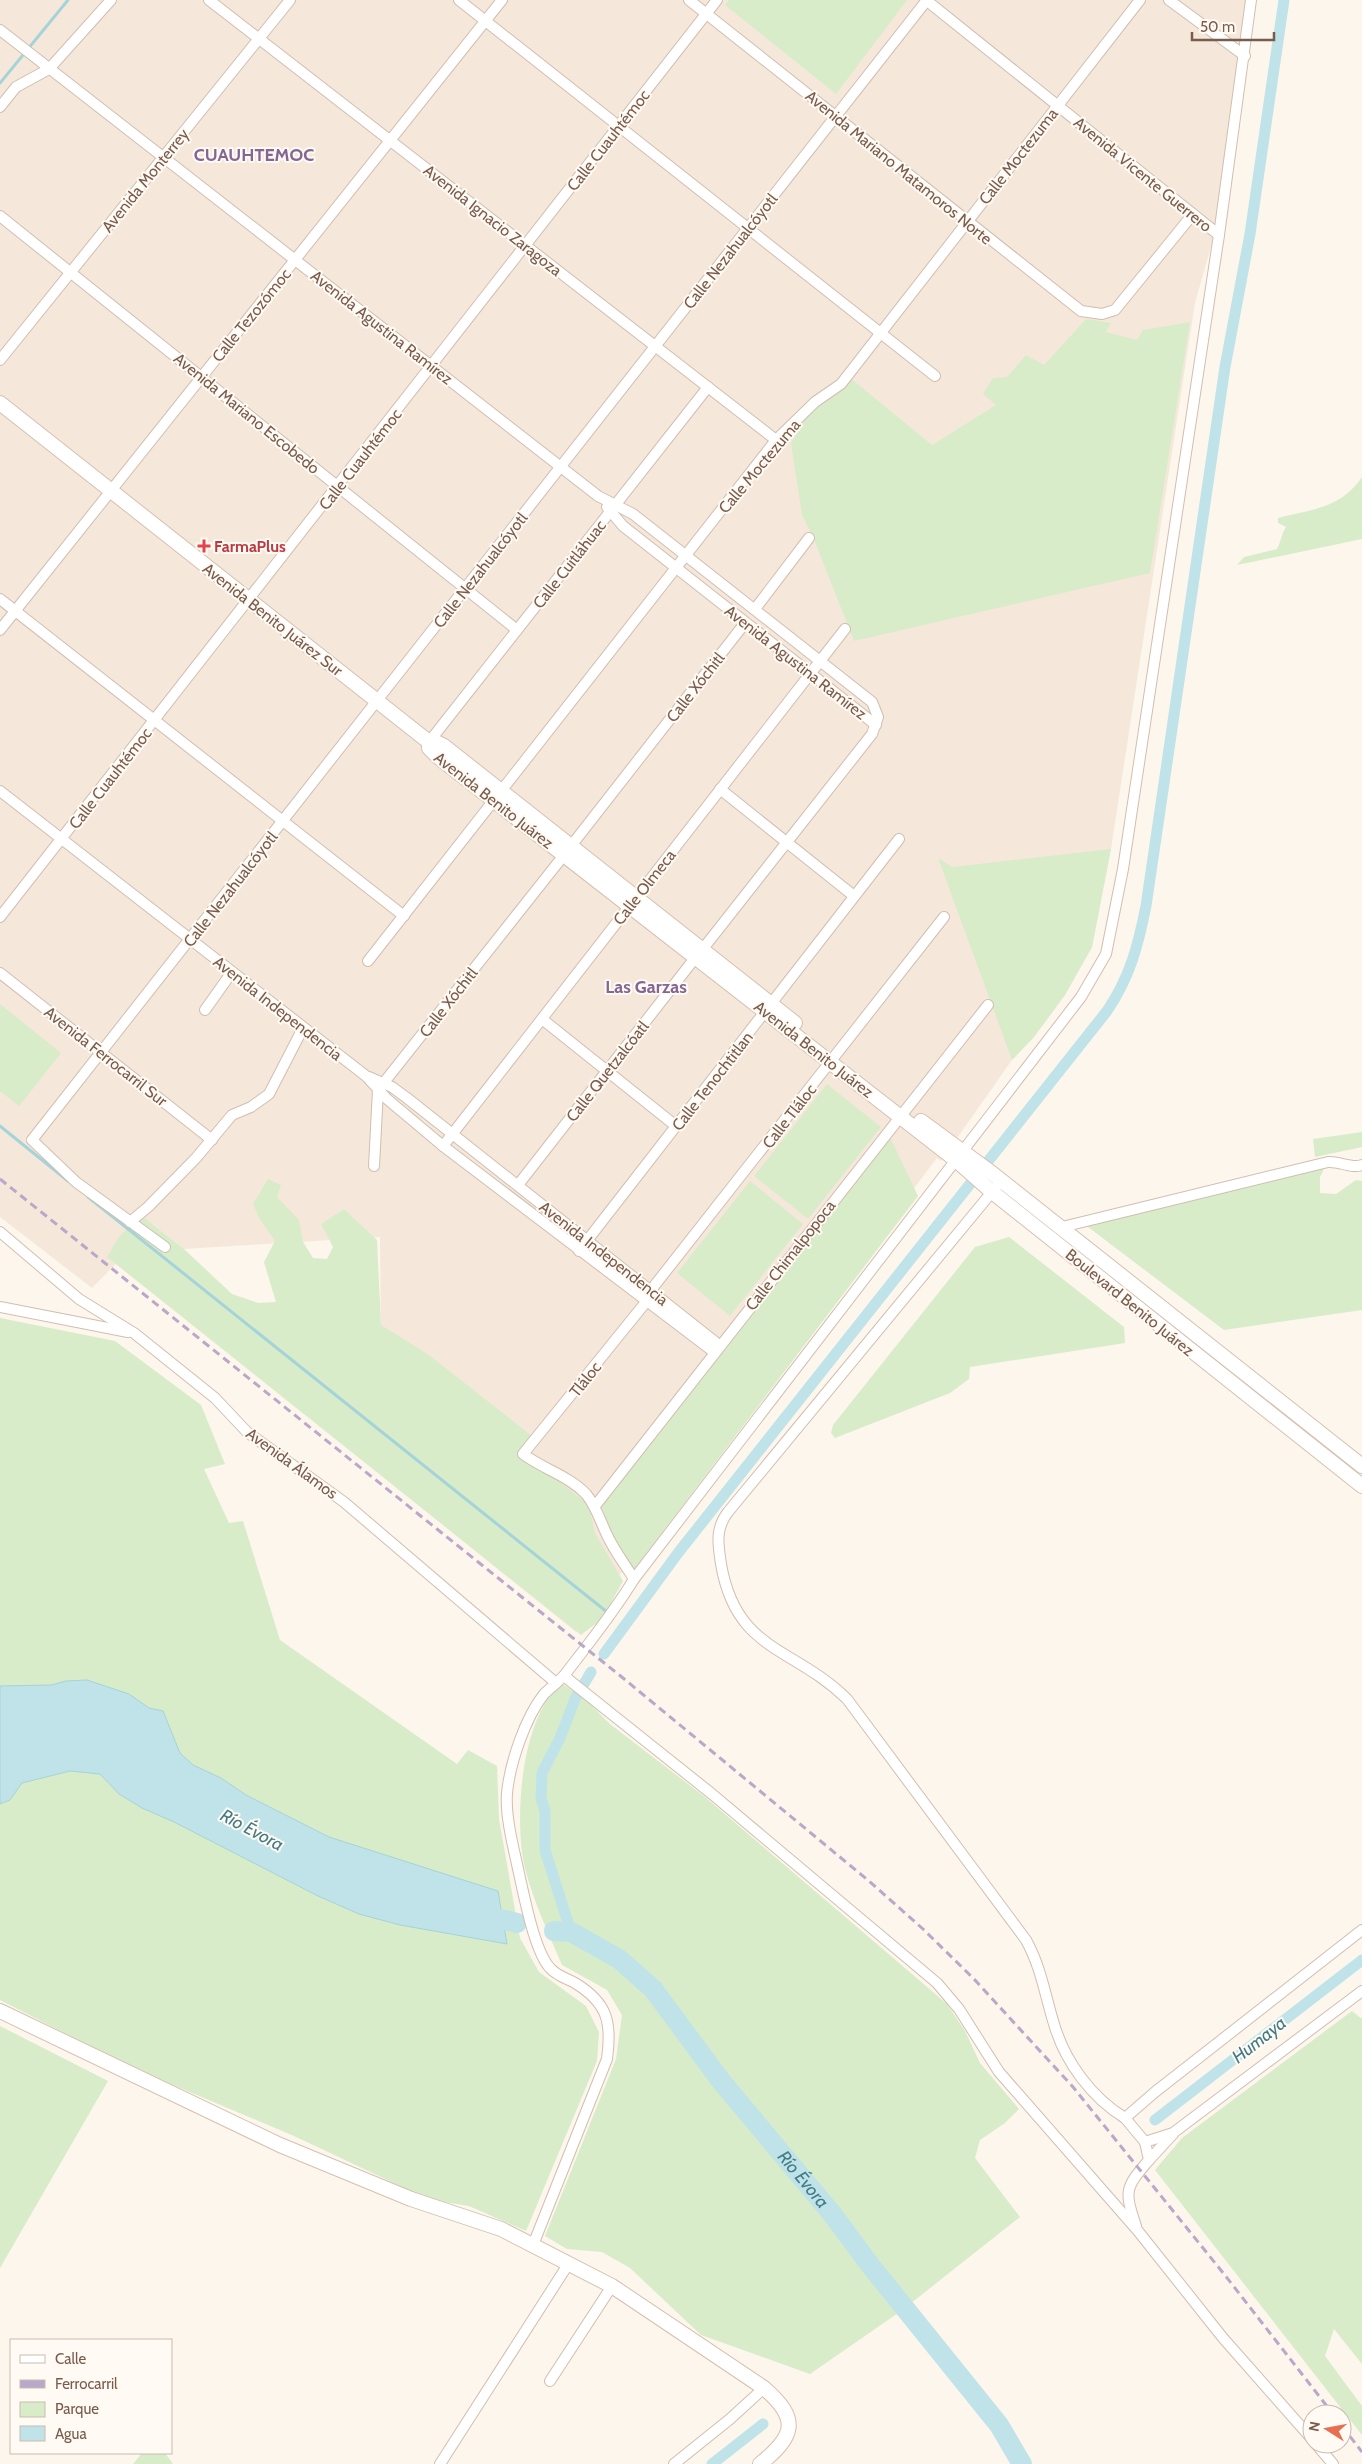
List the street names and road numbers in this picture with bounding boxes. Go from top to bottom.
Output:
street label: Calle Cuauhtémoc [563,86,654,195]
street label: Avenida Mariano Matamoros Norte [802,86,996,249]
street label: Calle Moctezuma [975,104,1062,208]
street label: Avenida Vicente Guerrero [1070,113,1216,236]
street label: Avenida Monterrey [98,125,193,236]
street label: Avenida Ignacio Zaragoza [420,161,566,280]
street label: Calle Nezahualcóyotl [679,190,781,313]
street label: Calle Tezozómoc [208,265,295,366]
street label: Avenida Agustina Ramírez [307,266,457,389]
street label: Avenida Mariano Escobedo [170,349,323,478]
street label: Calle Cuauhtémoc [315,405,406,514]
street label: Calle Moctezuma [715,415,804,517]
street label: Calle Nezahualcóyotl [429,509,531,632]
street label: Calle Cuitláhuac [529,516,610,612]
street label: Avenida Benito Juárez Sur [199,559,347,681]
street label: Avenida Agustina Ramírez [721,601,871,724]
street label: Calle Xóchitl [662,649,729,726]
street label: Calle Cuauhtémoc [65,724,156,833]
street label: Avenida Benito Juárez [430,748,557,853]
street label: Calle Nezahualcóyotl [179,828,281,951]
street label: Calle Olmeca [609,846,680,929]
street label: Avenida Independencia [210,952,346,1065]
street label: Calle Xóchitl [415,964,482,1041]
street label: Avenida Benito Juárez [750,997,877,1102]
street label: Avenida Ferrocarril Sur [40,1002,172,1111]
street label: Calle Quetzalcóatl [562,1017,653,1125]
street label: Calle Tenochtitlan [668,1028,757,1135]
street label: Calle Tláloc [758,1080,820,1152]
street label: Calle Chimalpopoca [741,1196,840,1314]
street label: Avenida Independencia [536,1197,672,1310]
street label: Boulevard Benito Juárez [1062,1245,1198,1360]
street label: Tláloc [566,1358,605,1401]
street label: Avenida Álamos [242,1424,341,1503]

